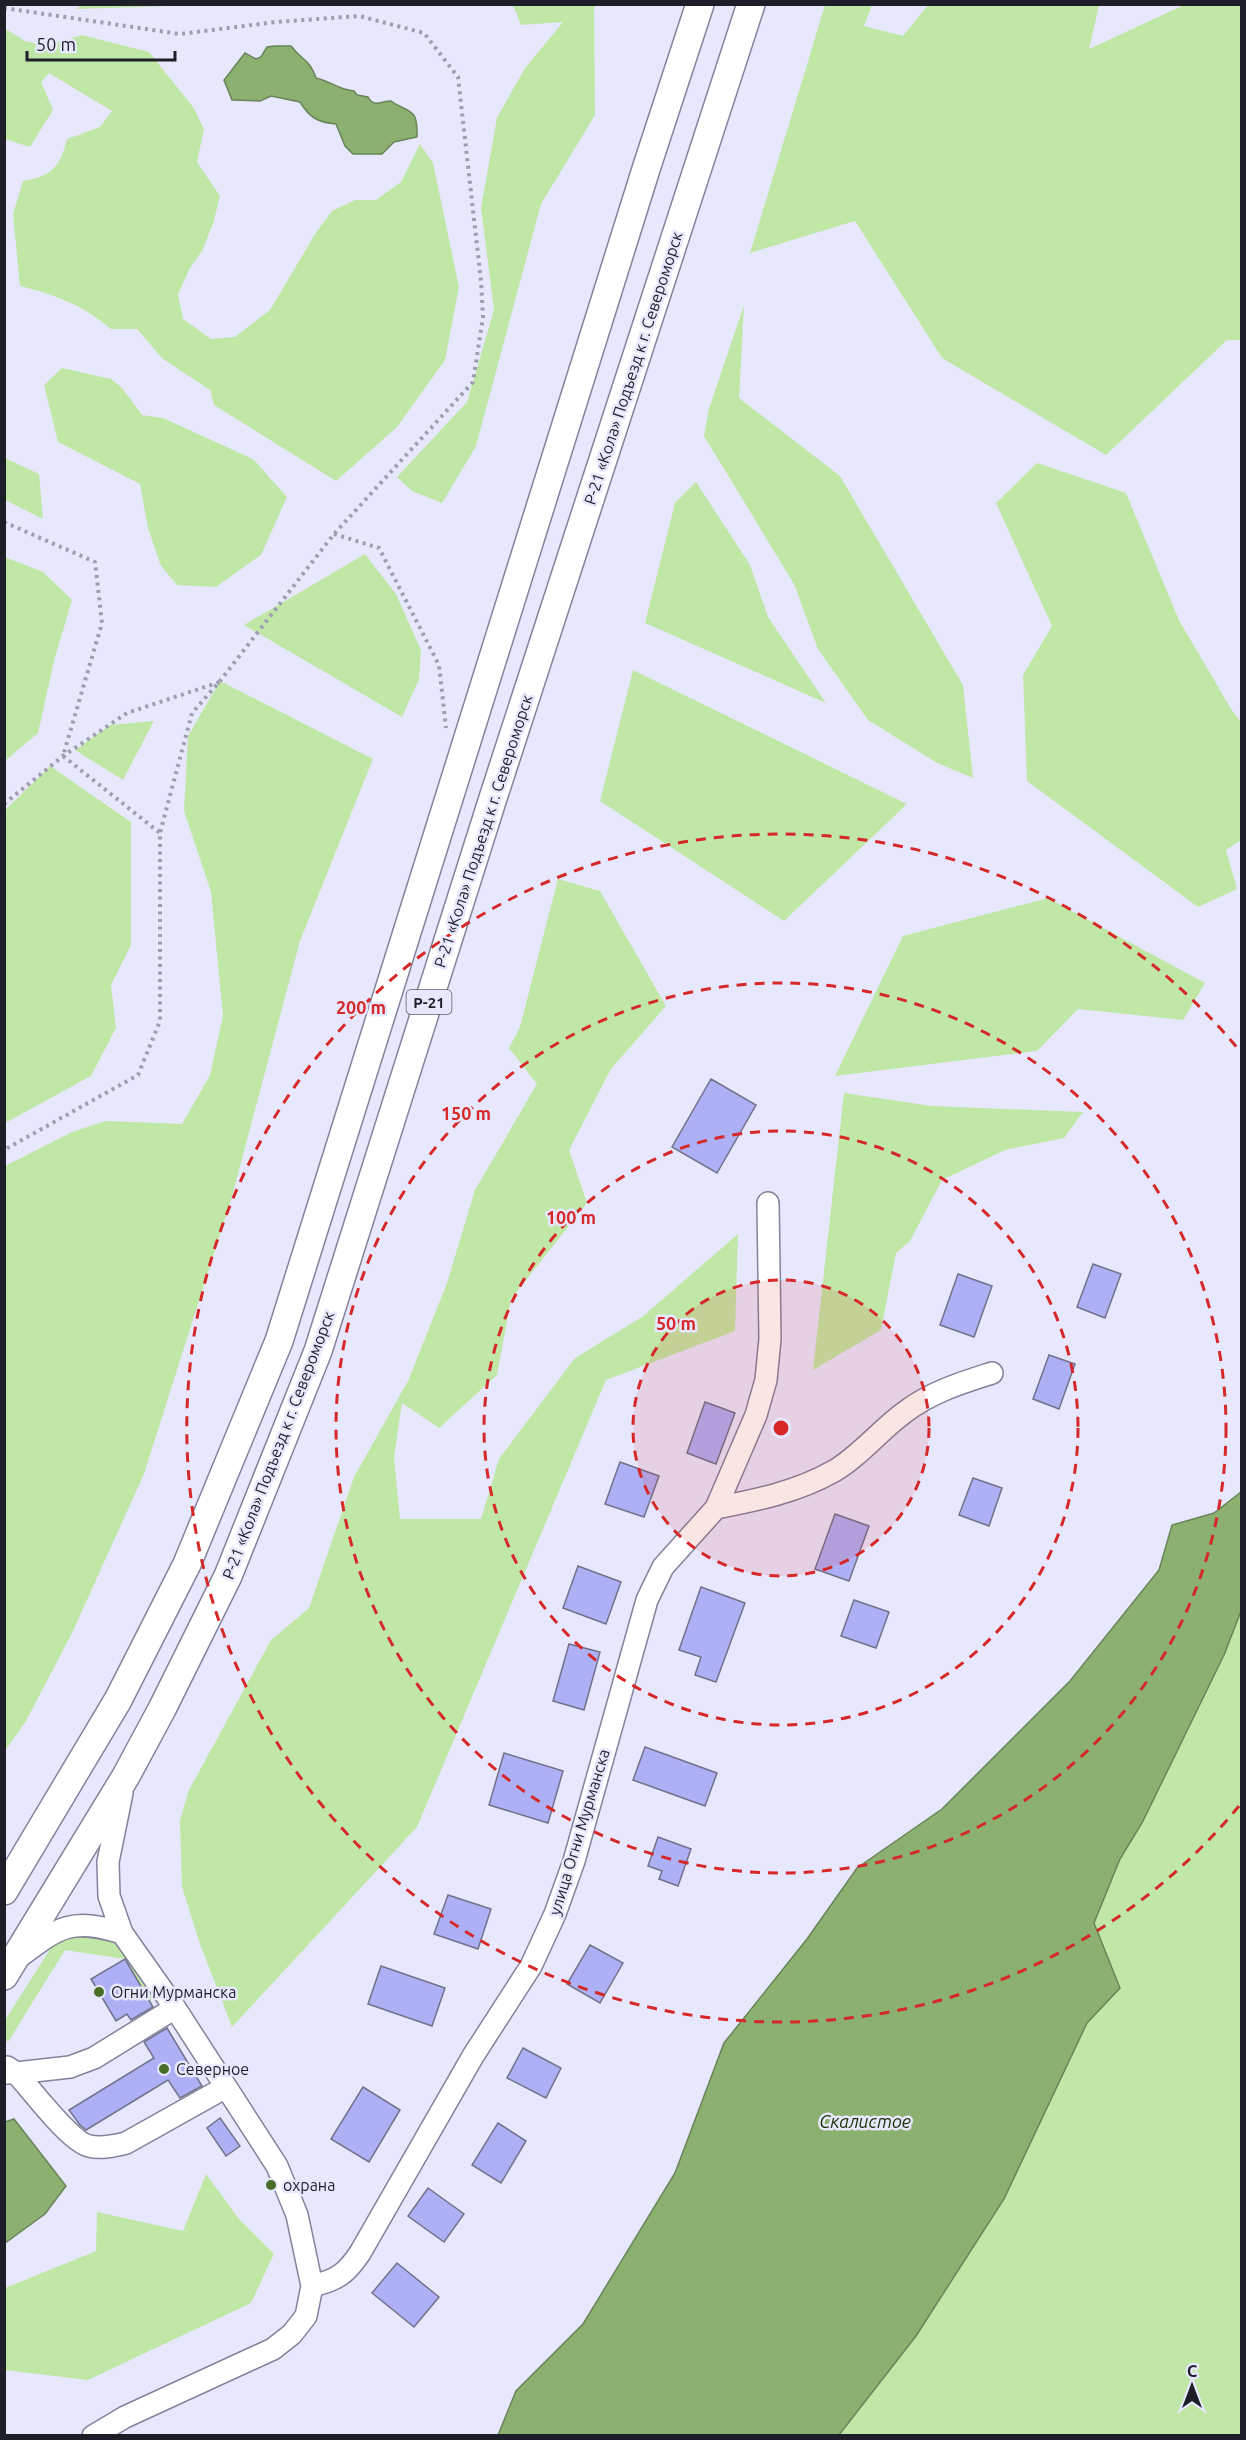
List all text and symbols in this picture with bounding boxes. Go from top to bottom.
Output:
scale bar [27,24,176,62]
text: 50 m [36,34,76,54]
street label: Р-21 «Кола» Подъезд к г. Североморск [580,229,686,507]
street label: Р-21 «Кола» Подъезд к г. Североморск [430,692,536,970]
road number: Р-21 [406,990,452,1014]
text: 200 m [336,997,386,1017]
text: 150 m [441,1103,491,1123]
text: 100 m [546,1207,596,1227]
street label: Р-21 «Кола» Подъезд к г. Североморск [218,1308,338,1582]
text: 50 m [656,1313,696,1333]
centre of rings [771,1418,791,1438]
street label: улица Огни Мурманска [545,1747,613,1917]
place label: Огни Мурманска [111,1983,236,2001]
marker: Огни Мурманска [92,1985,106,1999]
place label: Северное [176,2060,249,2078]
marker: Северное [157,2062,171,2076]
water label: Скалистое [819,2111,911,2131]
place label: охрана [283,2176,335,2194]
marker: охрана [264,2178,278,2192]
north arrow [1162,2356,1222,2416]
text: С [1187,2362,1197,2380]

